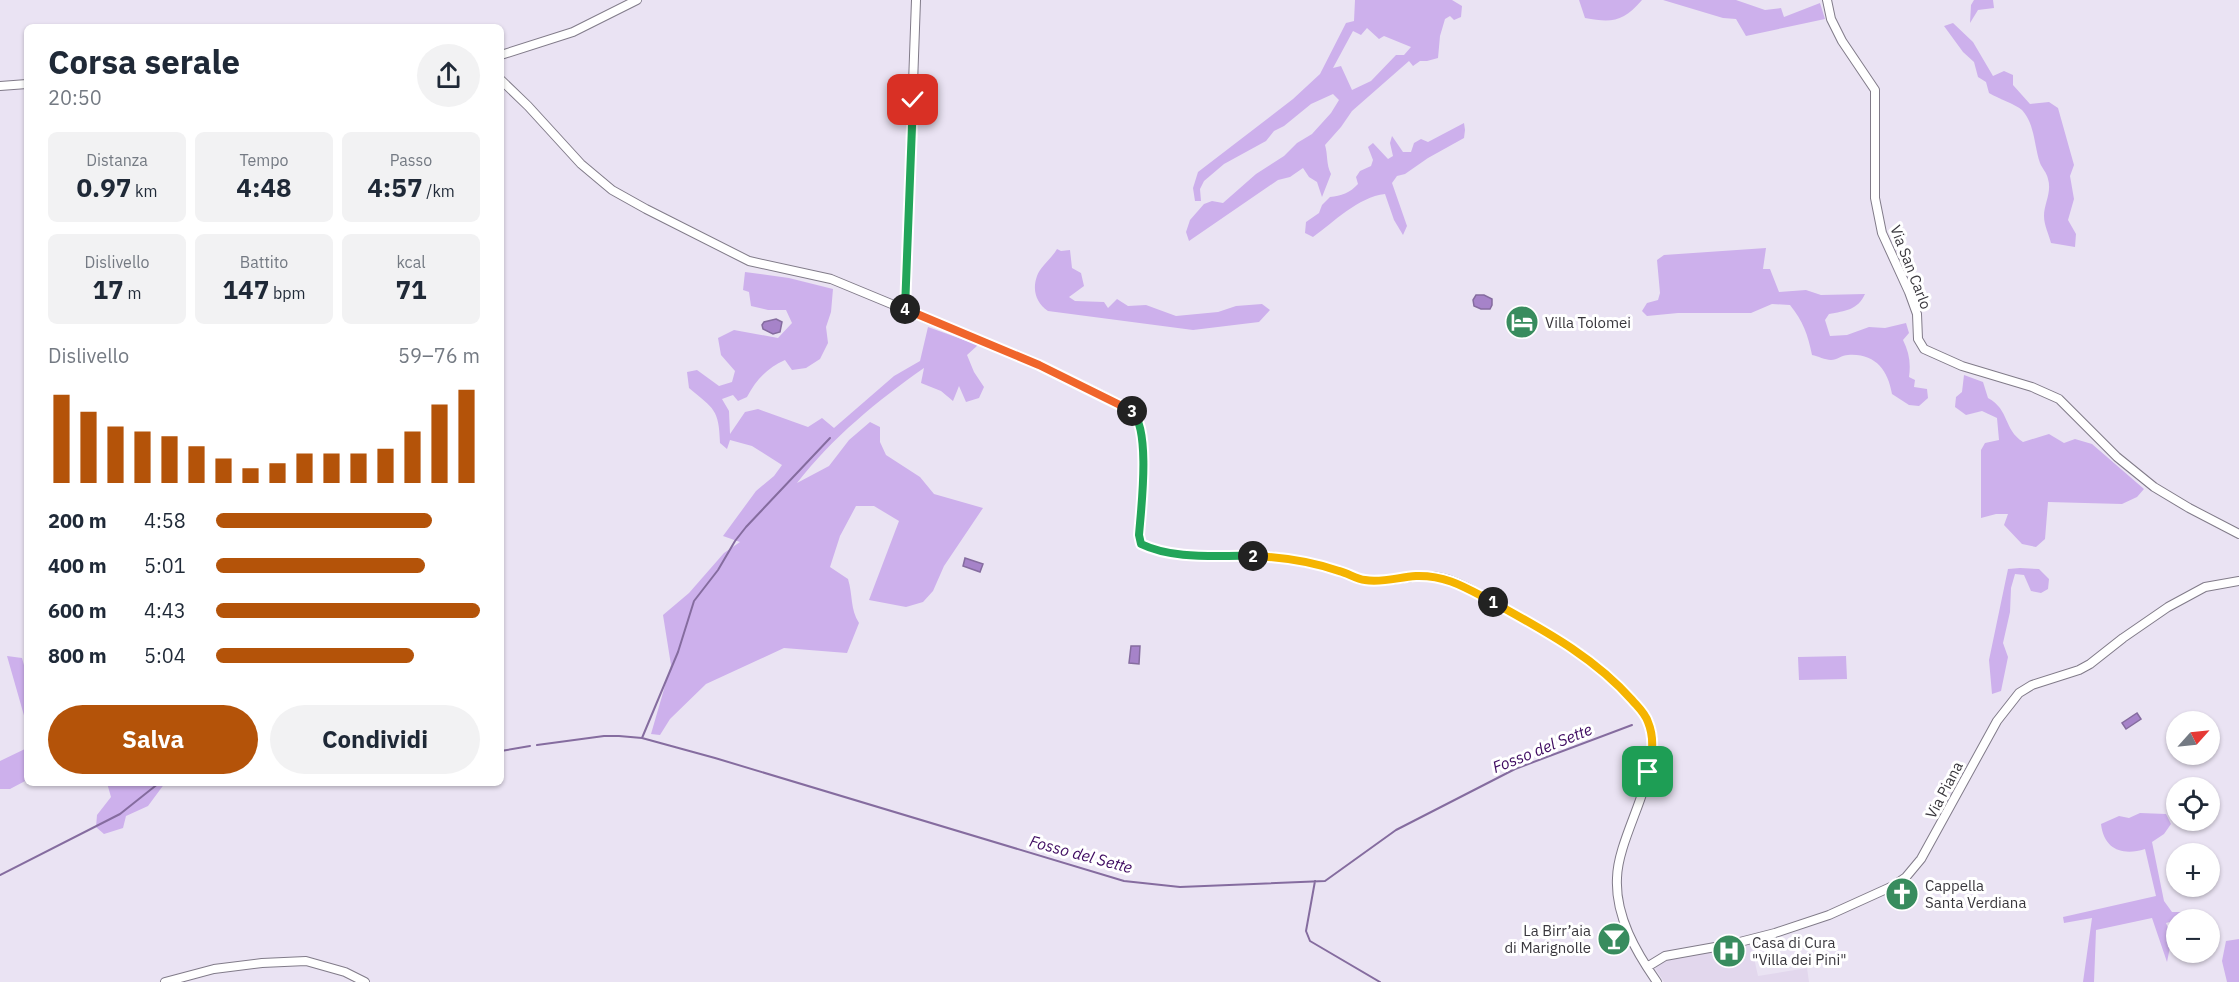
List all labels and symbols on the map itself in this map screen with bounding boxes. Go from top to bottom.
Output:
pin [887,74,938,125]
street label: Via San Carlo [1886,222,1936,312]
pin: 4 [890,294,920,324]
hotel icon: Villa Tolomei [1504,304,1540,340]
place label: Villa Tolomei [1545,313,1631,332]
pin: 3 [1117,396,1147,426]
pin: 2 [1238,541,1268,571]
pin: 1 [1478,587,1508,617]
north arrow [2166,711,2220,765]
water label: Fosso del Sette [1489,719,1595,777]
pin [1622,746,1673,797]
street label: Via Piana [1921,758,1967,822]
water label: Fosso del Sette [1027,831,1135,877]
church icon: Cappella Santa Verdiana [1884,876,1920,912]
place label: Cappella Santa Verdiana [1925,876,2026,912]
place label: La Birr’aia di Marignolle [1504,921,1591,957]
bar icon: La Birr’aia di Marignolle [1596,921,1632,957]
hospital icon: Casa di Cura "Villa dei Pini" [1711,933,1747,969]
place label: Casa di Cura "Villa dei Pini" [1752,933,1847,969]

